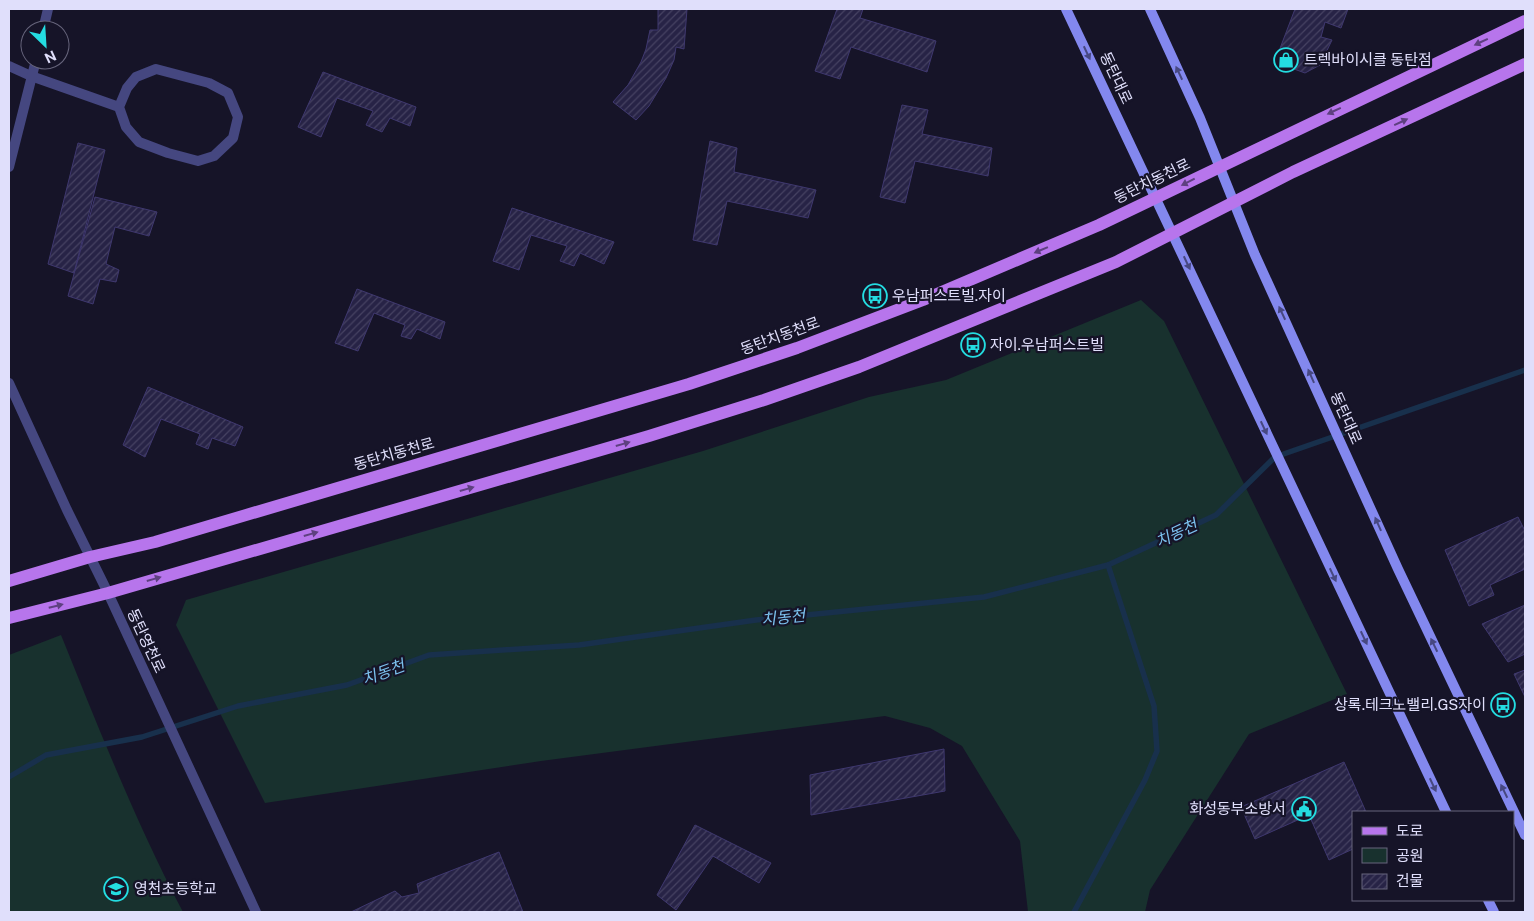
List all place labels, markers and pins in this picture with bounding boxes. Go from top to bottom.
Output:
shop icon: 트렉바이시클 동탄점 [1273,47,1299,73]
place label: 트렉바이시클 동탄점 [1304,51,1432,68]
bus stop icon: 우남퍼스트빌.자이 [862,283,888,309]
place label: 우남퍼스트빌.자이 [892,287,1006,304]
bus stop icon: 자이.우남퍼스트빌 [960,332,986,358]
place label: 자이.우남퍼스트빌 [990,336,1104,353]
bus stop icon: 상록.테크노밸리.GS자이 [1490,692,1516,718]
place label: 상록.테크노밸리.GS자이 [1334,696,1486,713]
public building icon: 화성동부소방서 [1291,796,1317,822]
place label: 화성동부소방서 [1189,800,1286,817]
school or university icon: 영천초등학교 [103,876,129,902]
place label: 영천초등학교 [134,880,217,897]

